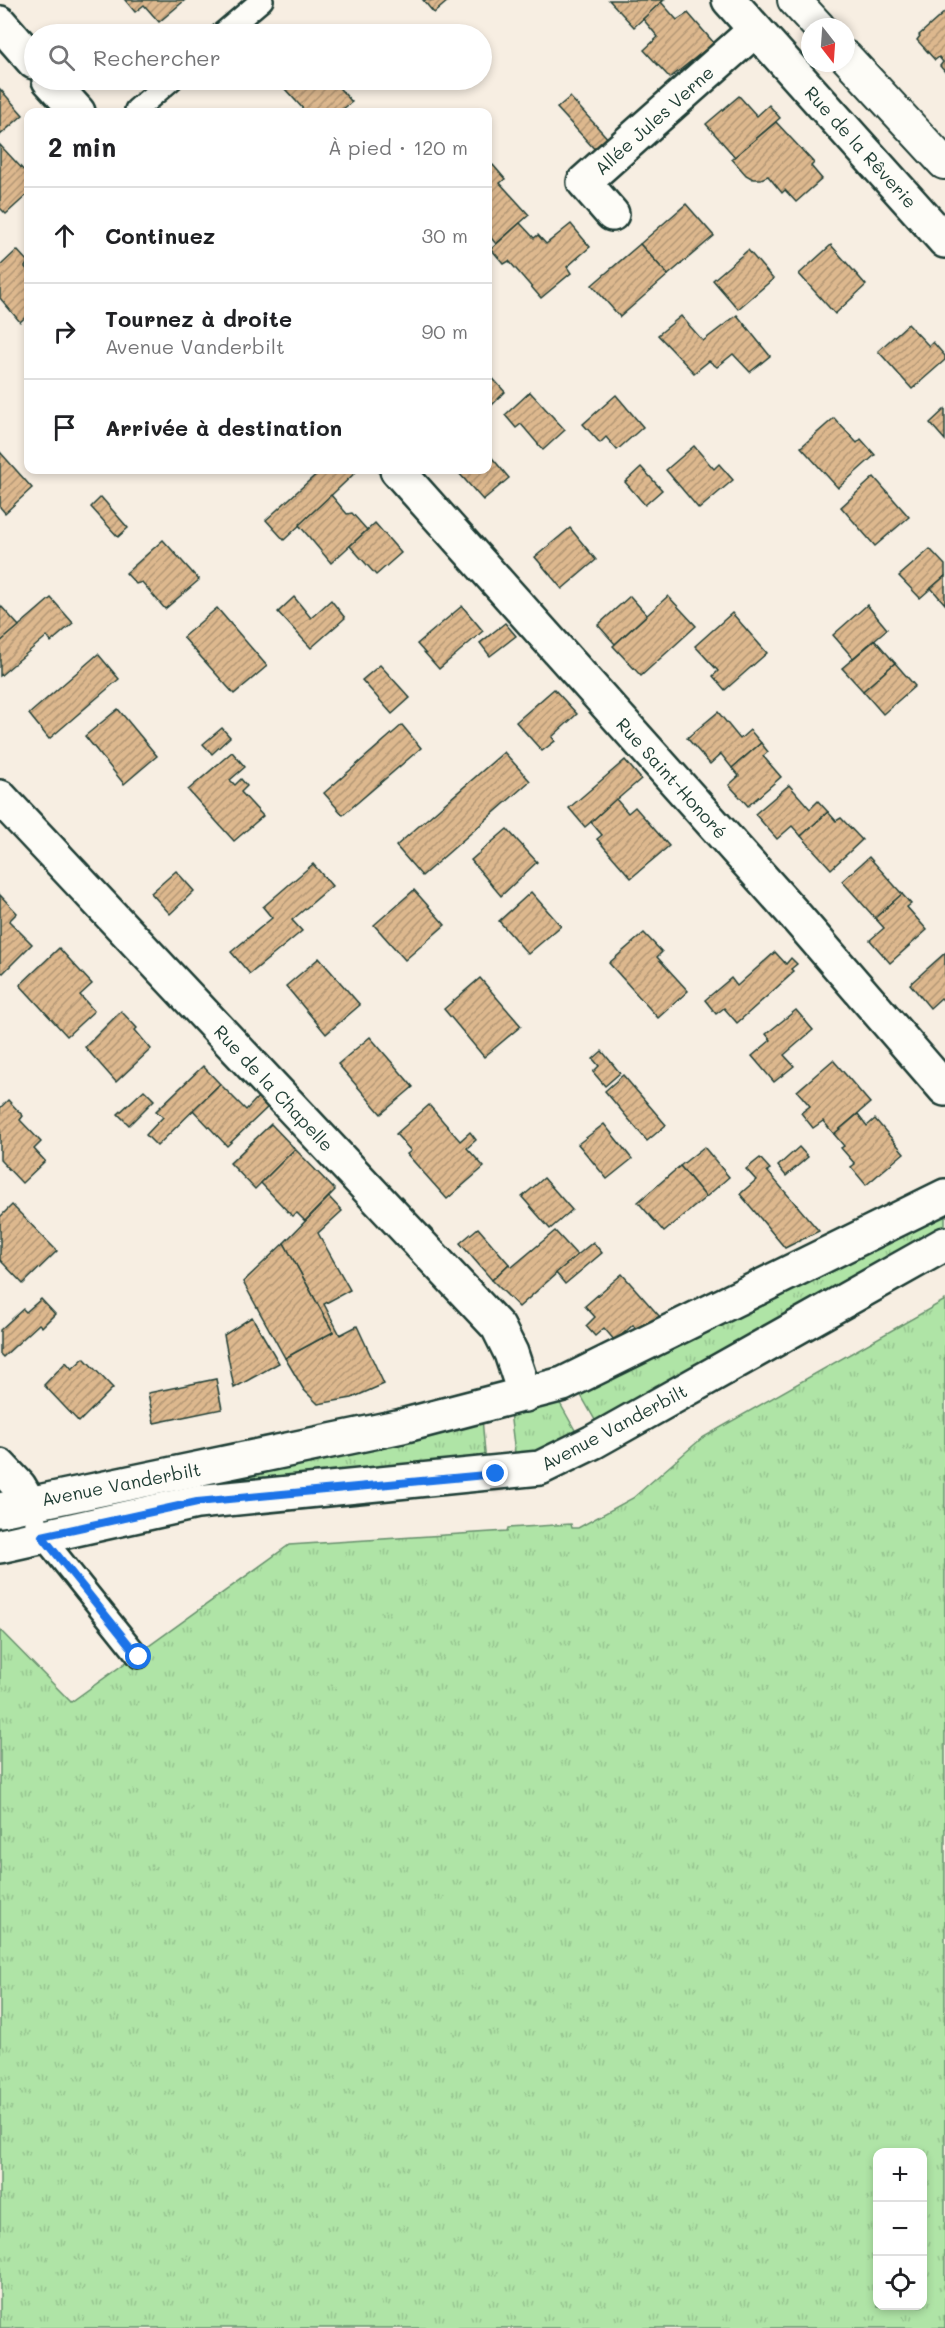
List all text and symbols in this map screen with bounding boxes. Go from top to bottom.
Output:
north arrow [801,18,855,72]
search box [24,24,492,90]
icon: search [45,41,78,74]
text: Rechercher [93,43,221,72]
street label: Allée Jules Verne [589,60,719,180]
street label: Rue de la Rêverie [800,81,922,213]
text: 2 min [48,130,116,164]
text: À pied · 120 m [328,134,468,160]
icon: ahead [48,219,81,252]
text: Continuez [105,221,215,250]
text: 30 m [422,222,468,248]
text: Tournez à droite [105,304,292,333]
icon: right [48,315,81,348]
text: 90 m [422,318,468,344]
text: Avenue Vanderbilt [105,333,285,359]
icon: arrive [48,411,81,444]
text: Arrivée à destination [105,413,342,442]
street label: Rue Saint-Honoré [611,712,733,844]
street label: Rue de la Chapelle [209,1020,339,1156]
street label: Avenue Vanderbilt [537,1378,691,1476]
street label: Avenue Vanderbilt [39,1457,203,1511]
route end [482,1460,508,1486]
route start [125,1643,151,1669]
map controls [873,2148,927,2310]
button: + [873,2148,927,2202]
button: − [873,2202,927,2256]
button: locate [873,2256,927,2310]

